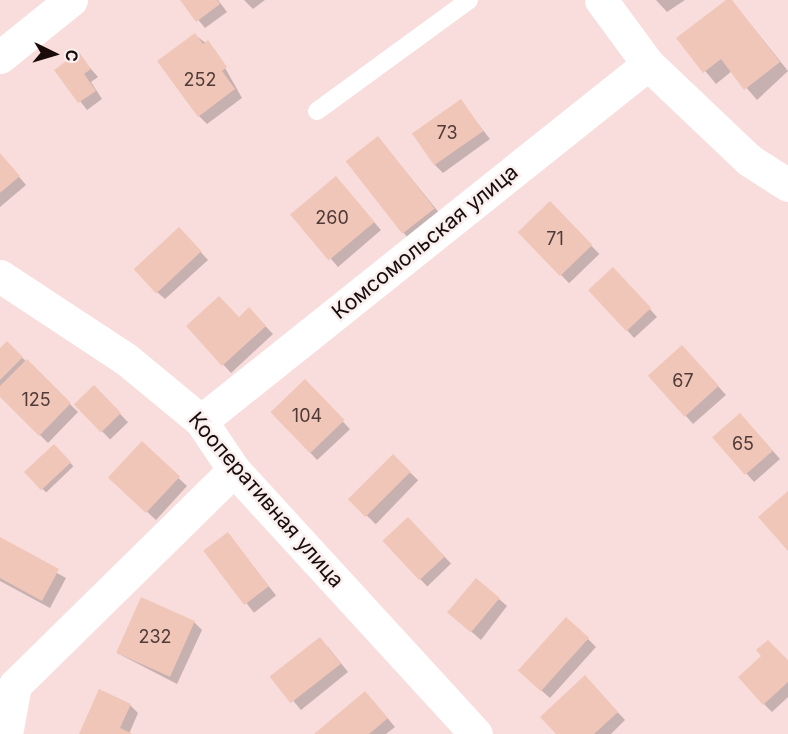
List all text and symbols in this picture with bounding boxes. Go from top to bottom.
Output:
north arrow [24,24,84,84]
text: С [61,49,82,62]
house number: 252 [184,69,216,91]
house number: 73 [436,122,458,144]
street label: Комсомольская улица [327,159,523,325]
house number: 260 [315,207,349,229]
house number: 71 [546,228,564,250]
house number: 67 [672,370,694,392]
house number: 125 [21,389,51,411]
house number: 104 [292,405,322,427]
street label: Кооперативная улица [183,407,349,593]
house number: 65 [732,433,754,455]
house number: 232 [138,626,172,648]

